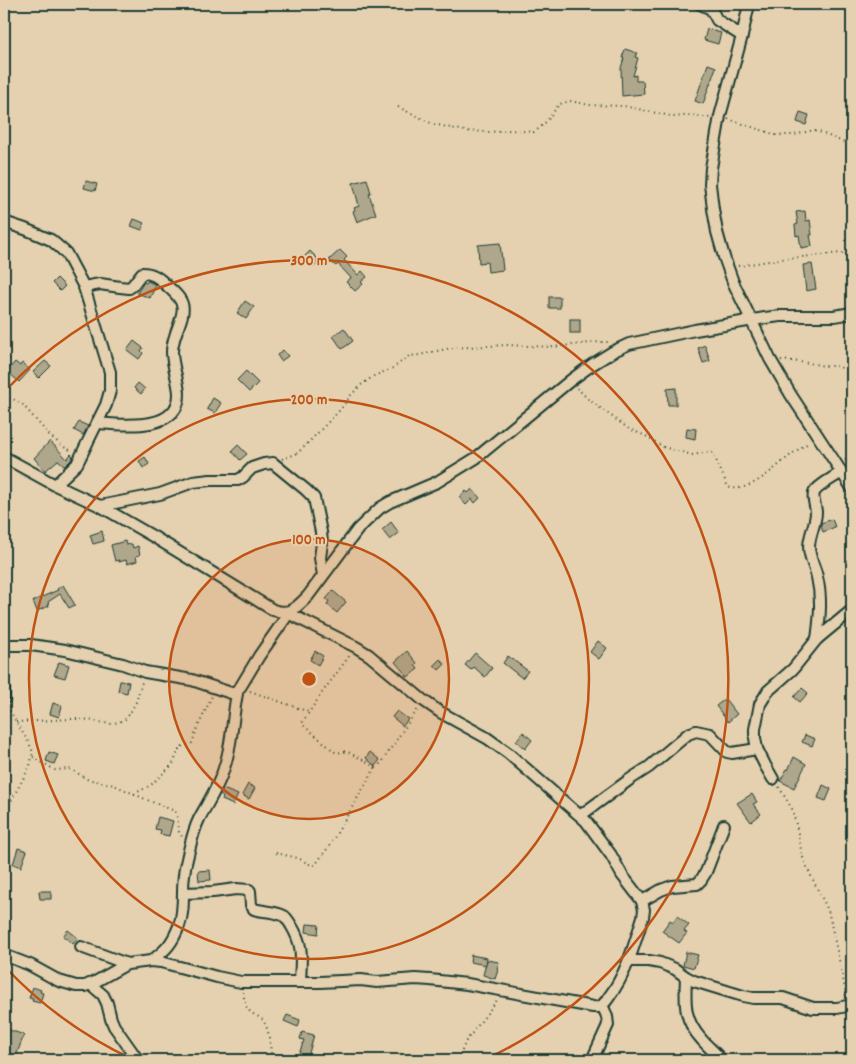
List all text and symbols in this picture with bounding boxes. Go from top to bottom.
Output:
text: 300 m [291,251,327,273]
text: 200 m [291,390,327,412]
text: 100 m [292,530,326,552]
centre of rings [300,670,318,688]

